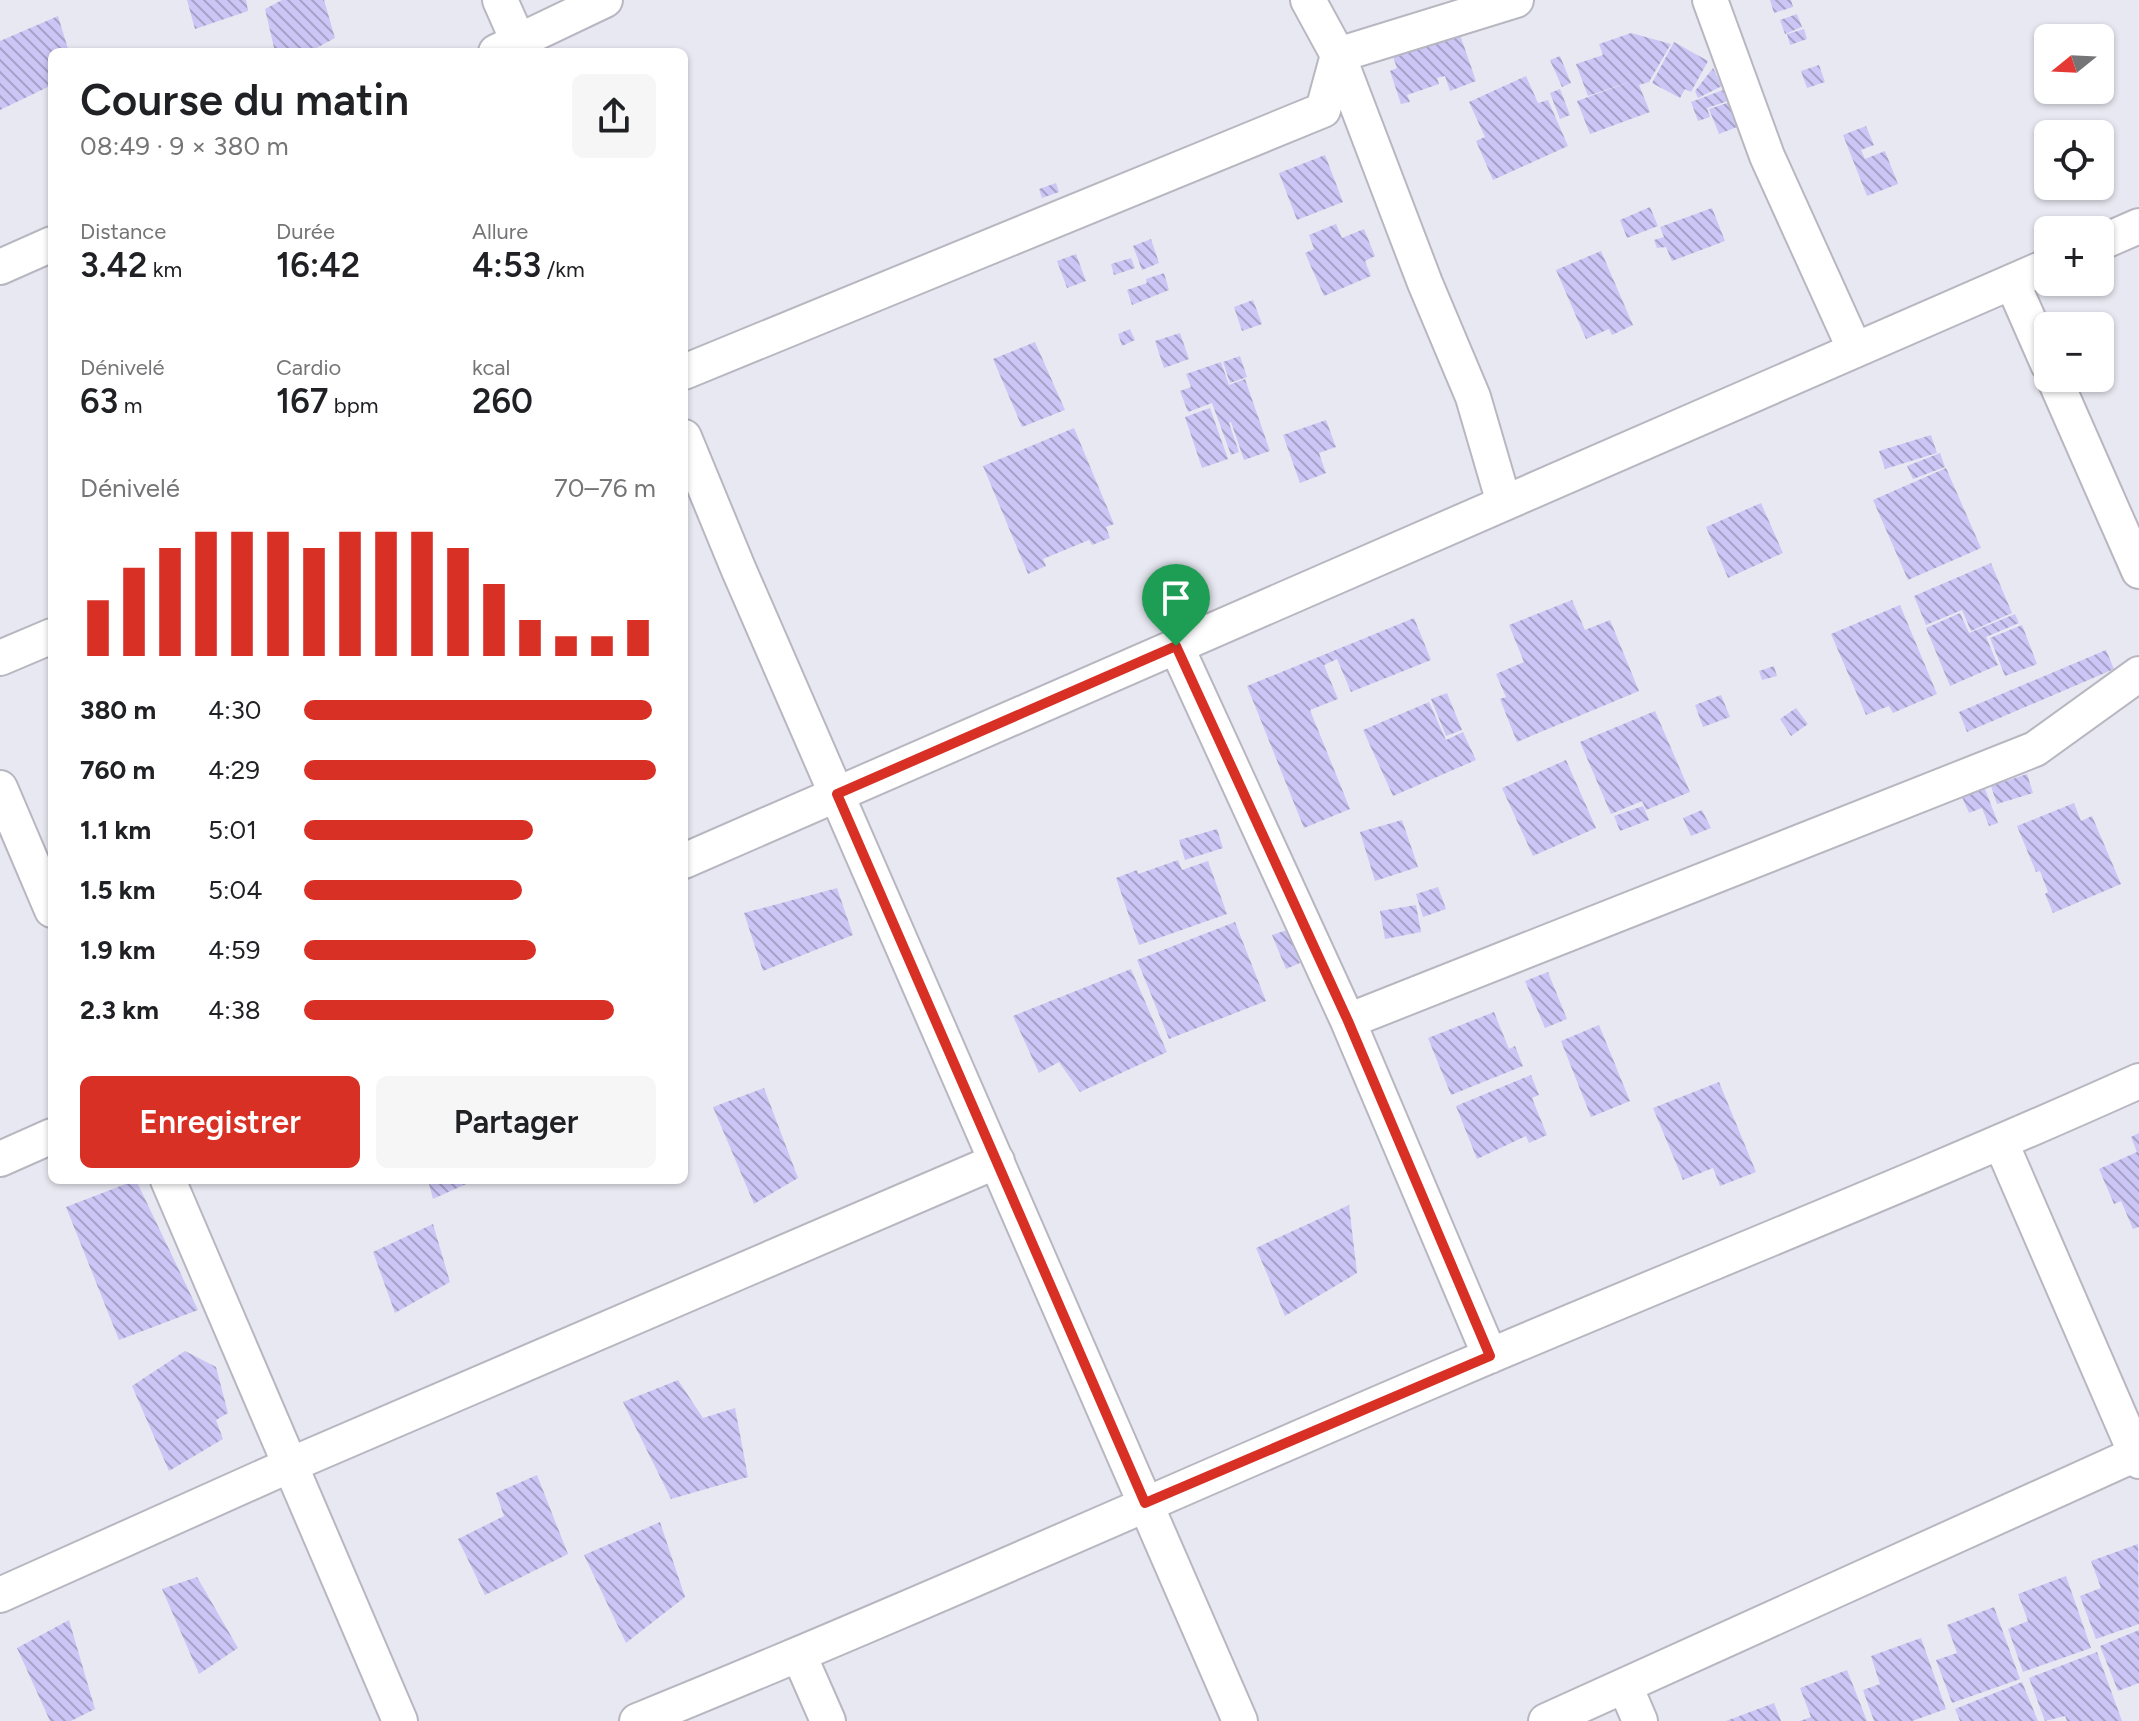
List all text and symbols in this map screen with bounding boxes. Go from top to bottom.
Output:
north arrow [2034,24,2114,104]
map controls [2034,24,2114,392]
text: Course du matin [80,73,409,126]
button: share [572,74,656,158]
button: locate [2034,120,2114,200]
text: 08:49 · 9 × 380 m [80,130,289,162]
button: + [2034,216,2114,296]
text: Distance [80,218,166,245]
text: Durée [276,218,335,245]
text: Allure [472,218,528,245]
text: 3.42 [80,245,147,286]
text: 16:42 [276,245,360,286]
text: 4:53 [472,245,541,286]
text: km [147,256,182,283]
text: /km [541,256,585,283]
button: − [2034,312,2114,392]
text: Dénivelé [80,354,165,381]
text: Cardio [276,354,341,381]
text: kcal [472,354,510,381]
text: 63 [80,381,118,422]
text: 167 [276,381,328,422]
text: 260 [472,381,533,422]
text: m [118,392,142,419]
text: bpm [328,392,378,419]
text: Dénivelé [80,472,180,504]
text: 70–76 m [554,472,656,504]
pin [1142,564,1210,646]
icon: arrive [1154,576,1198,620]
text: 380 m [80,694,156,726]
text: 4:30 [208,694,262,726]
text: 760 m [80,754,155,786]
text: 4:29 [208,754,260,786]
text: 1.1 km [80,814,151,846]
text: 5:01 [208,814,257,846]
text: 1.5 km [80,874,155,906]
text: 5:04 [208,874,262,906]
text: 1.9 km [80,934,155,966]
text: 4:59 [208,934,260,966]
text: 2.3 km [80,994,159,1026]
text: 4:38 [208,994,261,1026]
button: Enregistrer [80,1076,360,1168]
button: Partager [376,1076,656,1168]

